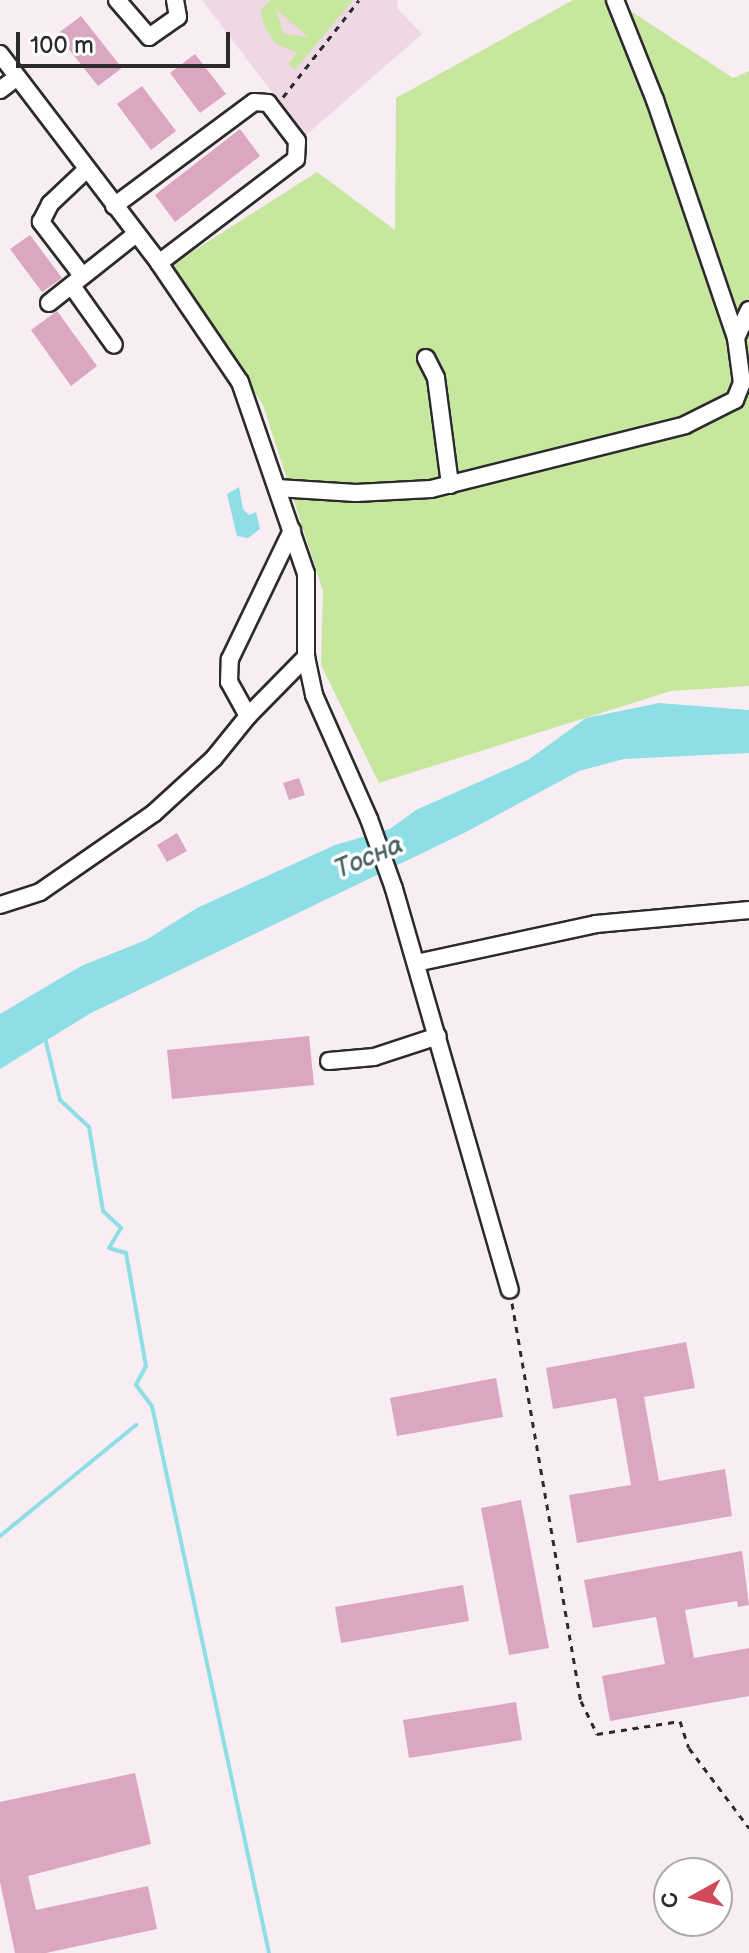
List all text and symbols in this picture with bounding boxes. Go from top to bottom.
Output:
scale bar [20,16,234,66]
text: 100 m [30,31,94,60]
water label: Тосна [330,830,408,886]
north arrow [653,1857,733,1937]
text: С [656,1891,685,1910]

